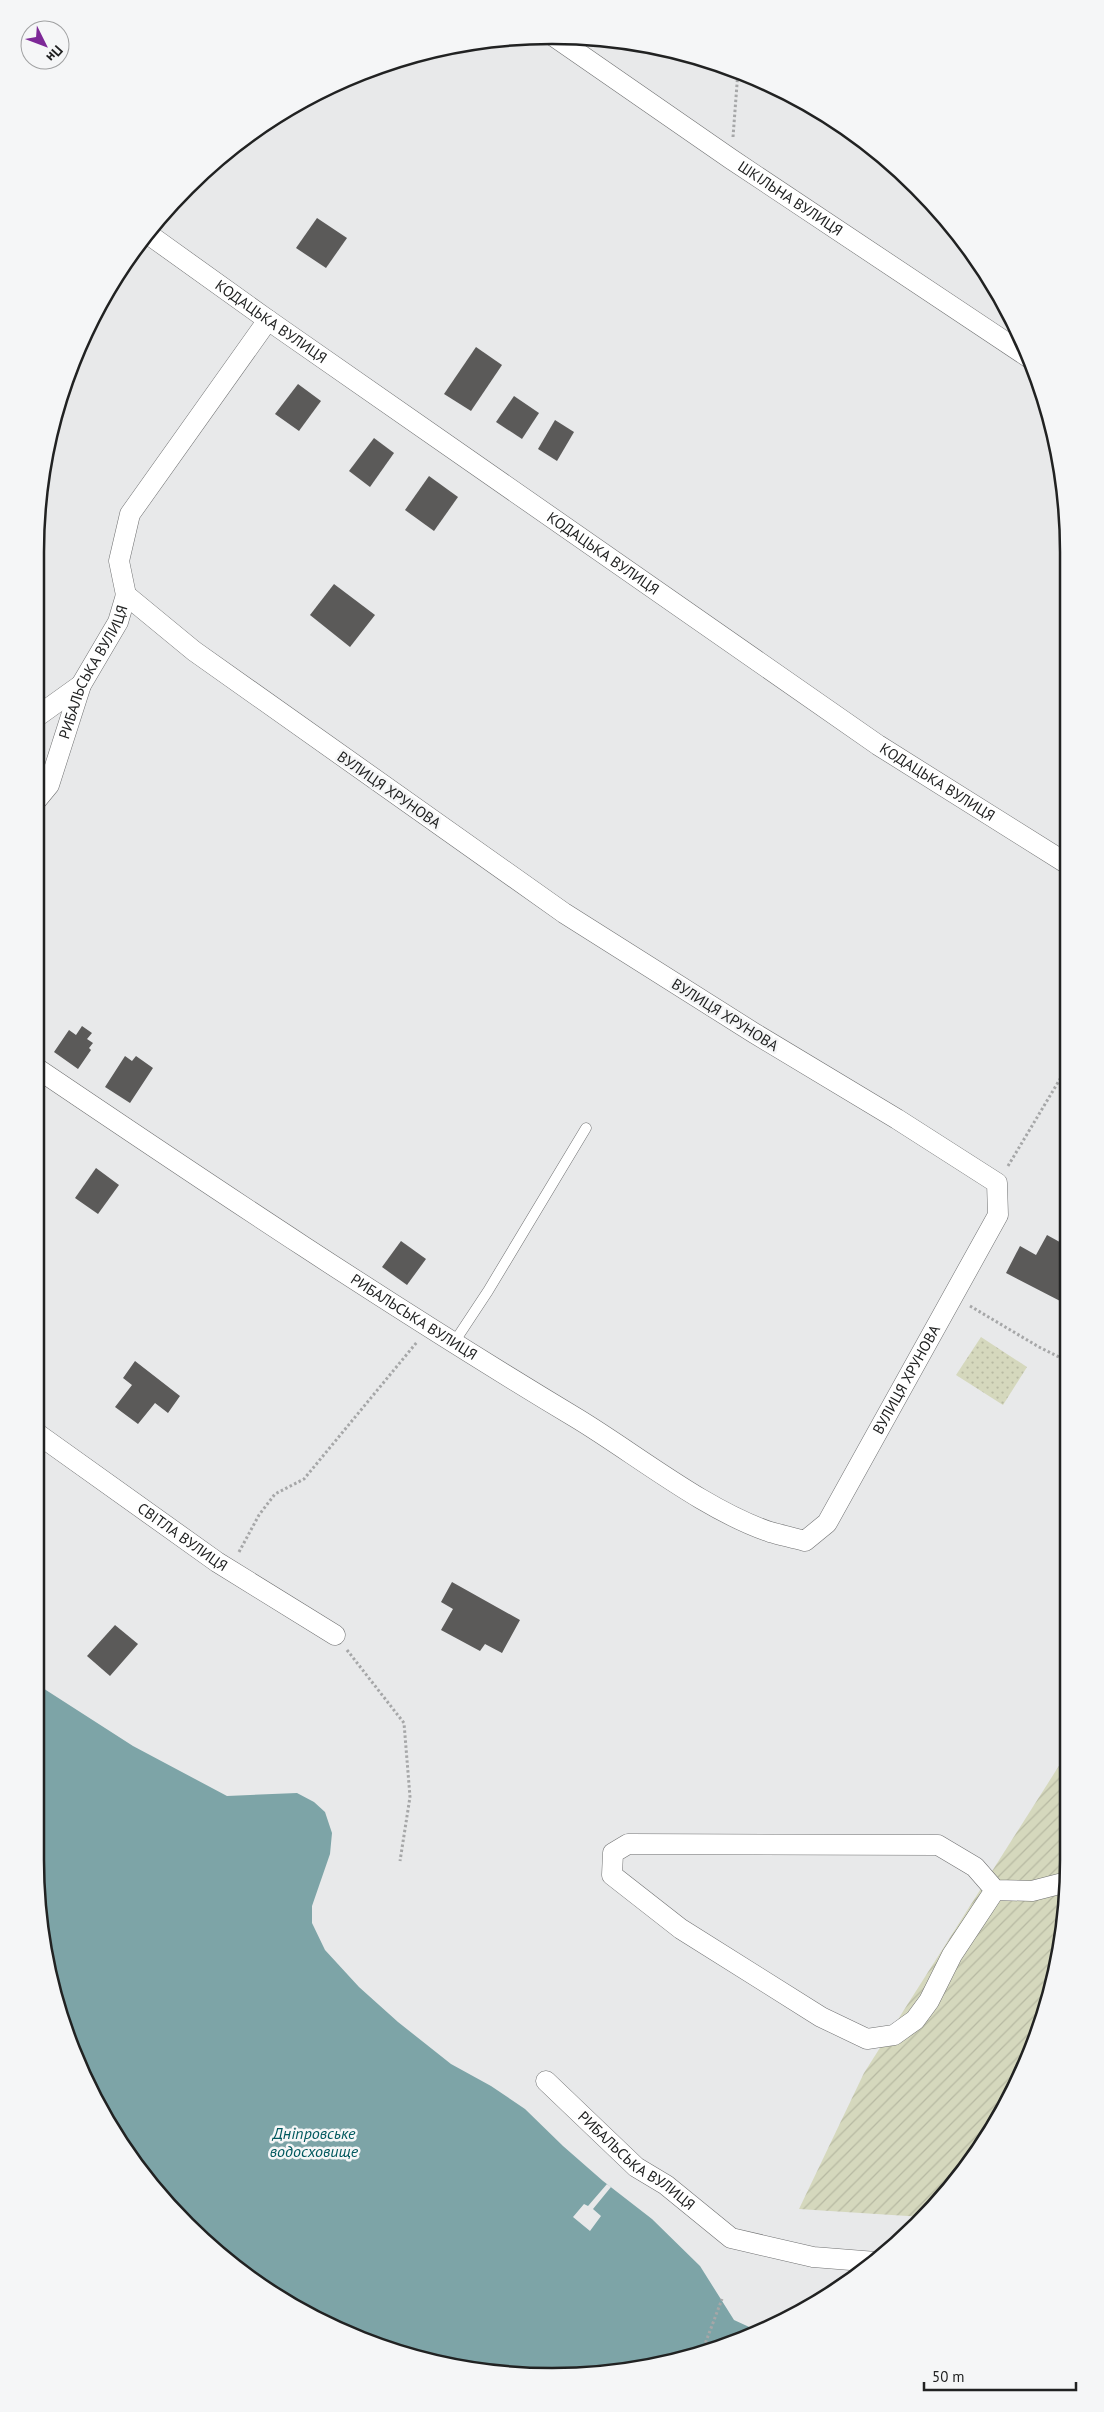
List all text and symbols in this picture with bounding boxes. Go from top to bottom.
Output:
north arrow [20,20,70,70]
text: Пн [42,42,67,66]
street label: ШКІЛЬНА ВУЛИЦЯ [735,156,846,240]
street label: КОДАЦЬКА ВУЛИЦЯ [212,275,331,367]
street label: КОДАЦЬКА ВУЛИЦЯ [544,507,663,599]
street label: РИБАЛЬСЬКА ВУЛИЦЯ [54,603,131,741]
street label: КОДАЦЬКА ВУЛИЦЯ [876,738,999,825]
street label: ВУЛИЦЯ ХРУНОВА [334,747,445,833]
street label: ВУЛИЦЯ ХРУНОВА [668,974,782,1055]
street label: РИБАЛЬСЬКА ВУЛИЦЯ [347,1269,481,1364]
street label: ВУЛИЦЯ ХРУНОВА [868,1321,944,1438]
street label: СВІТЛА ВУЛИЦЯ [134,1498,231,1575]
street label: РИБАЛЬСЬКА ВУЛИЦЯ [574,2107,699,2214]
water label: Дніпровське водосховище [270,2123,359,2161]
scale bar [924,2360,1076,2392]
text: 50 m [932,2367,965,2386]

